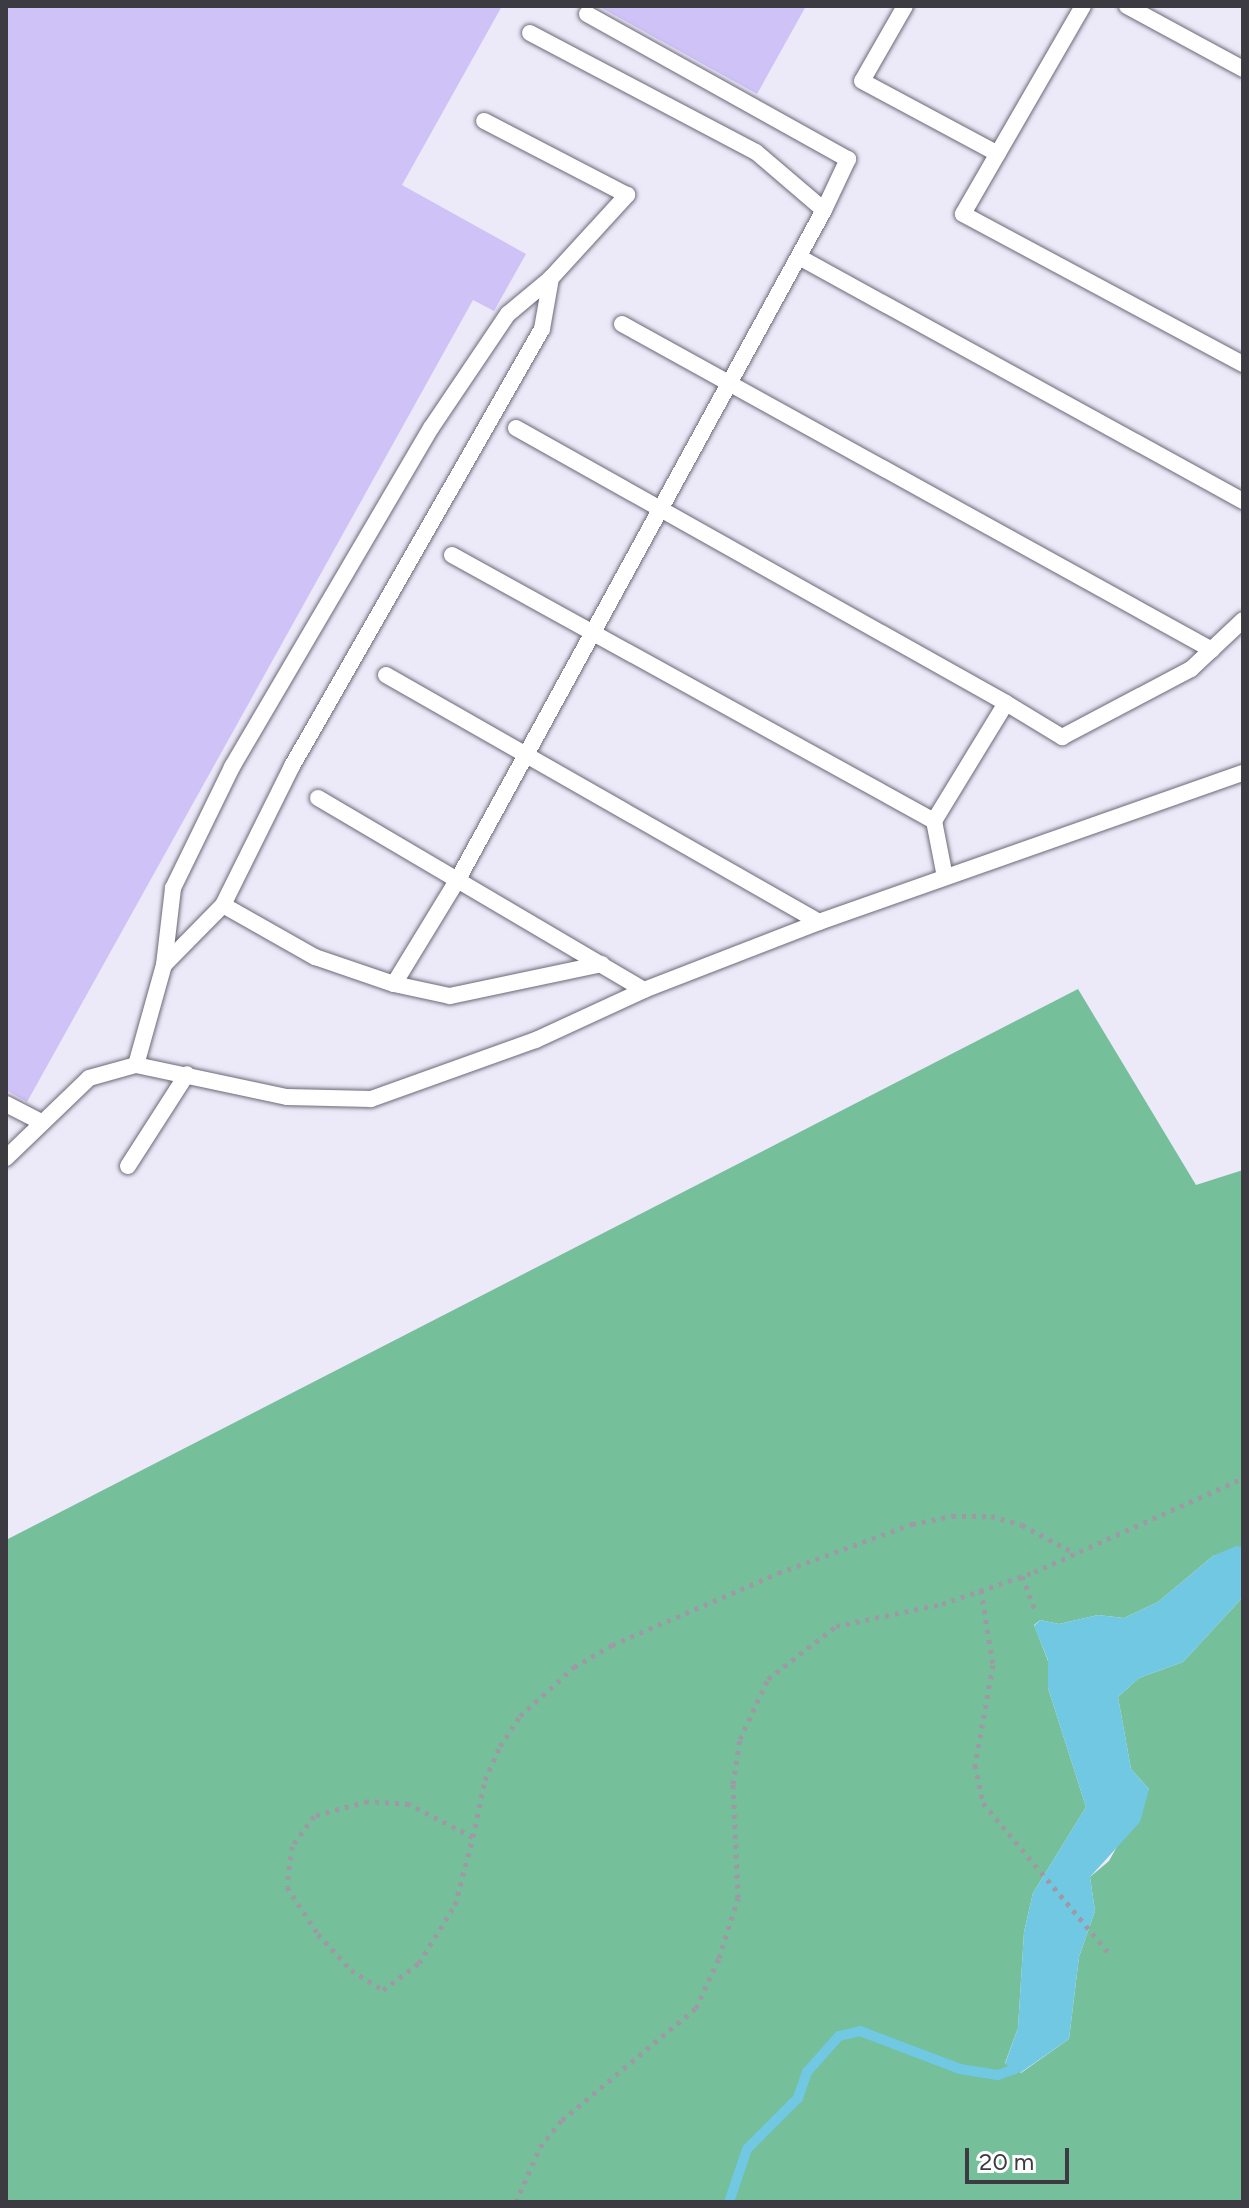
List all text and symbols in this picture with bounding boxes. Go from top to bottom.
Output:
scale bar [969,2132,1073,2182]
text: 20 m [979,2147,1034,2176]

